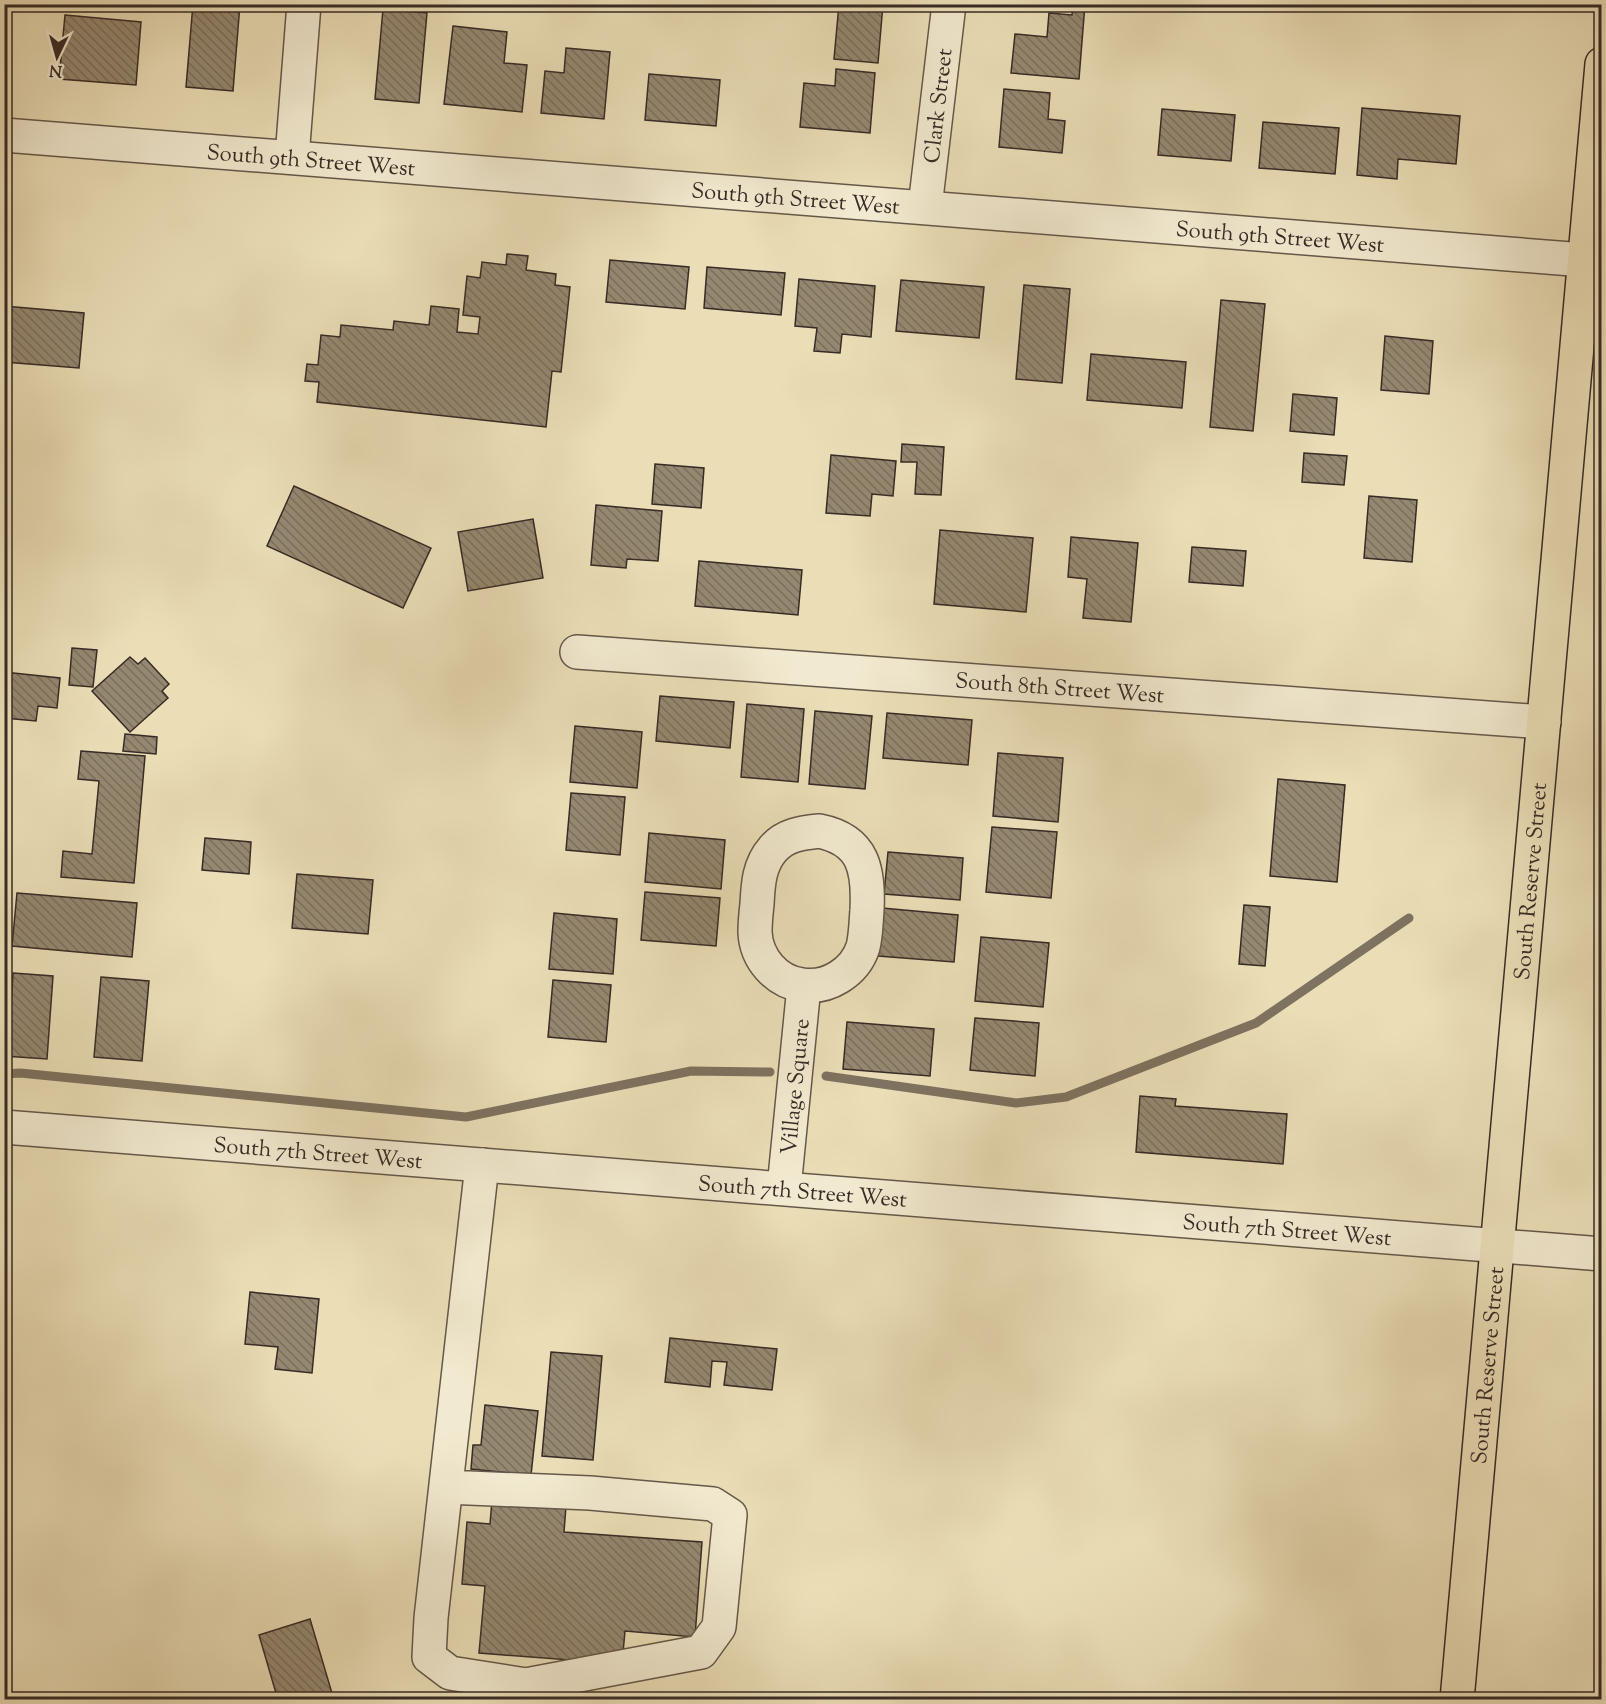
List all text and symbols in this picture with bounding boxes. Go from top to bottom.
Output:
north arrow [27,27,87,87]
street label: Clark Street [917,46,963,165]
text: N [48,57,63,81]
street label: South 9th Street West [205,138,417,187]
street label: South 9th Street West [690,176,901,225]
street label: South 9th Street West [1174,215,1386,263]
street label: South 8th Street West [954,666,1166,713]
street label: South Reserve Street [1508,781,1557,982]
street label: Village Square [774,1017,820,1156]
street label: South 7th Street West [212,1131,424,1179]
street label: South 7th Street West [697,1169,908,1218]
street label: South 7th Street West [1181,1208,1393,1256]
street label: South Reserve Street [1465,1265,1514,1466]

